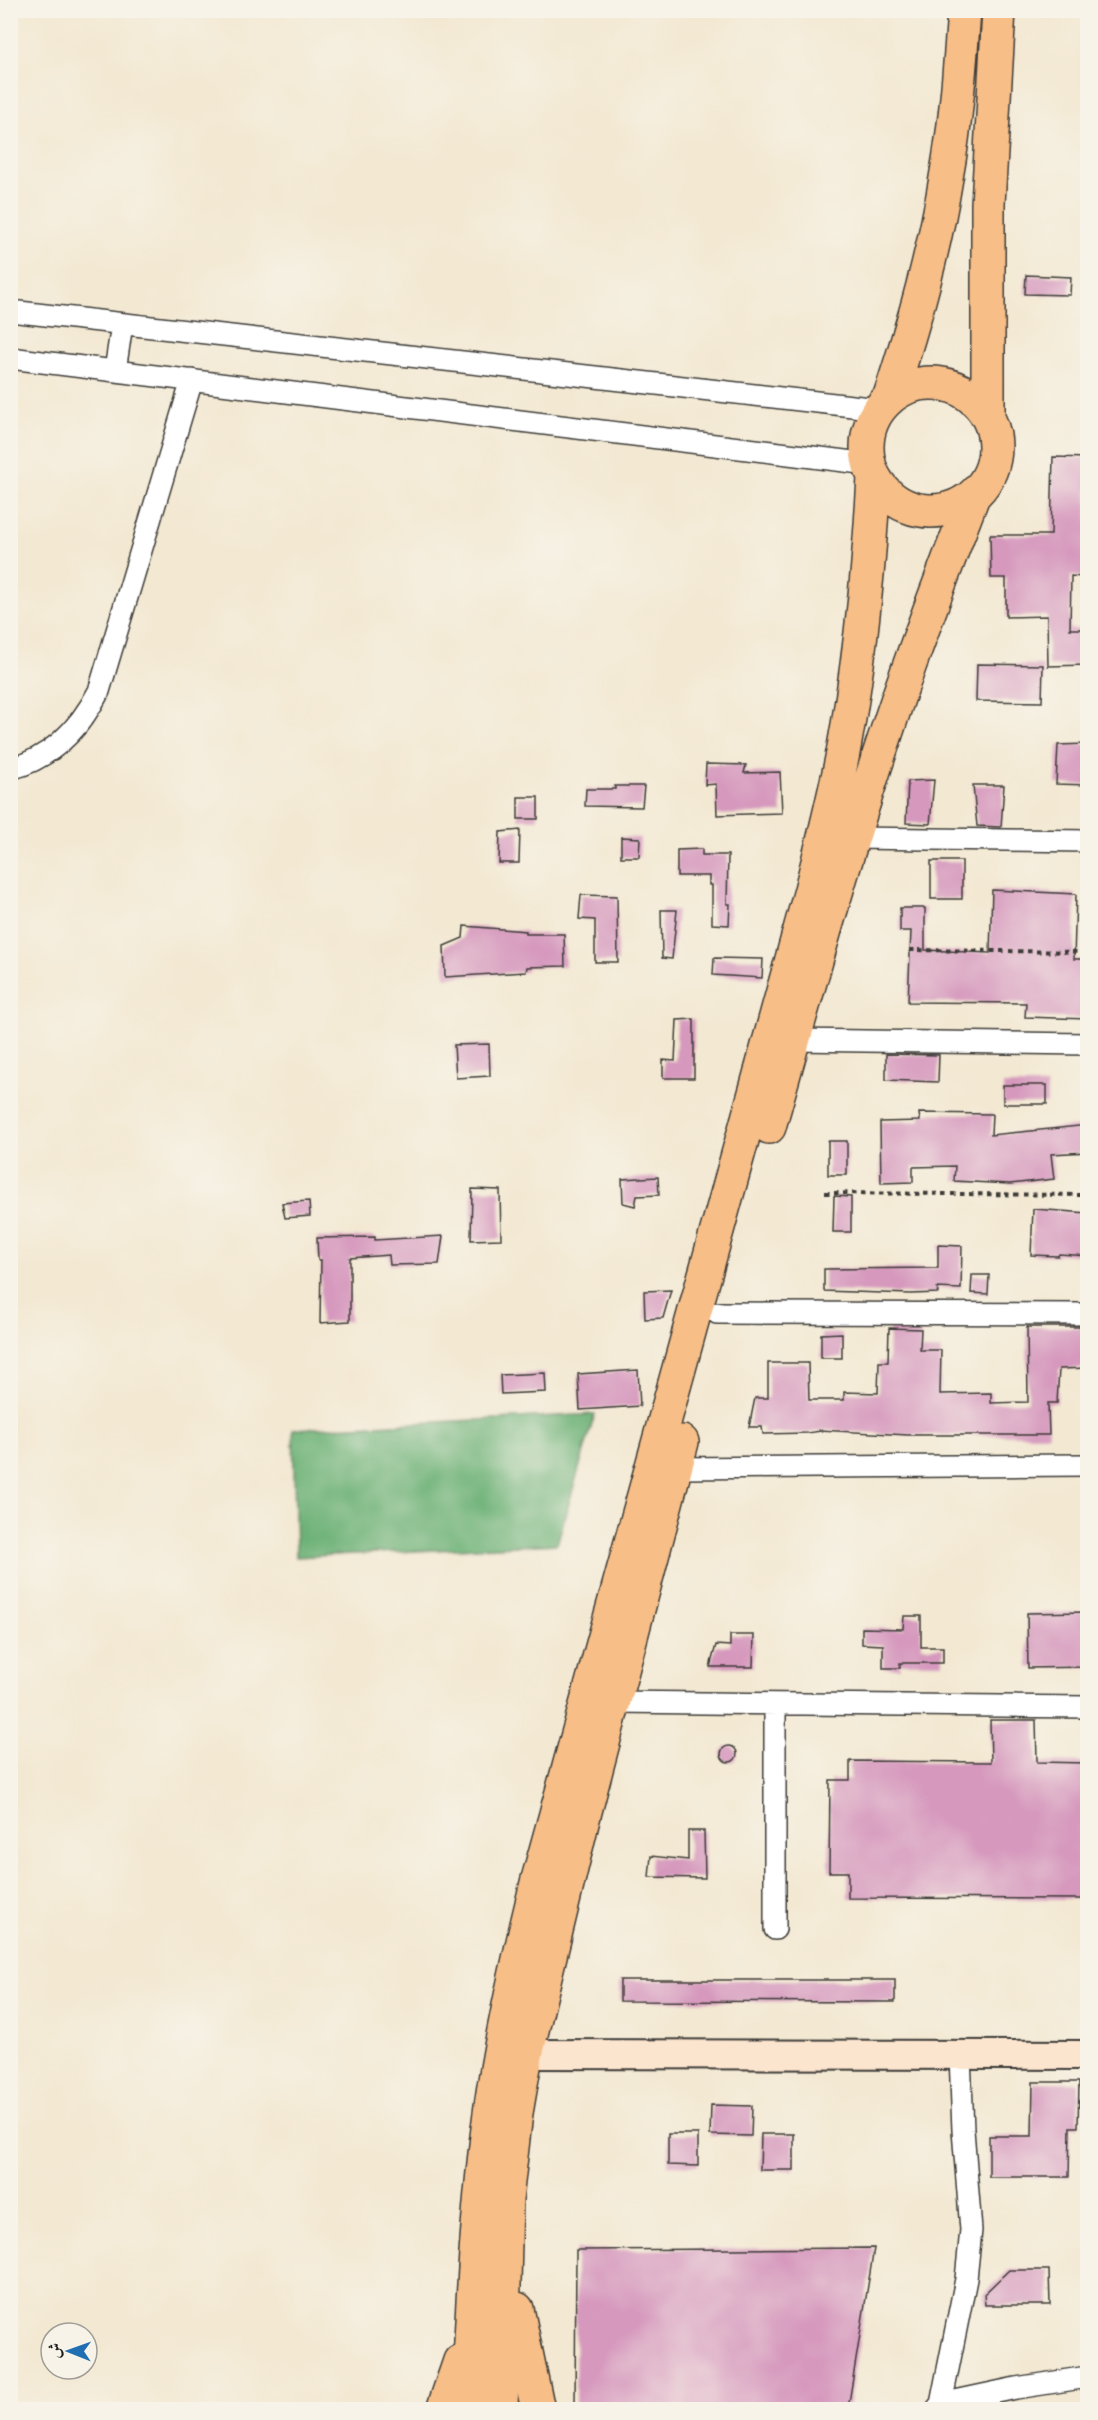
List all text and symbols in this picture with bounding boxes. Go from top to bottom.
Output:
north arrow [39,2321,99,2381]
text: ش [42,2343,66,2359]

